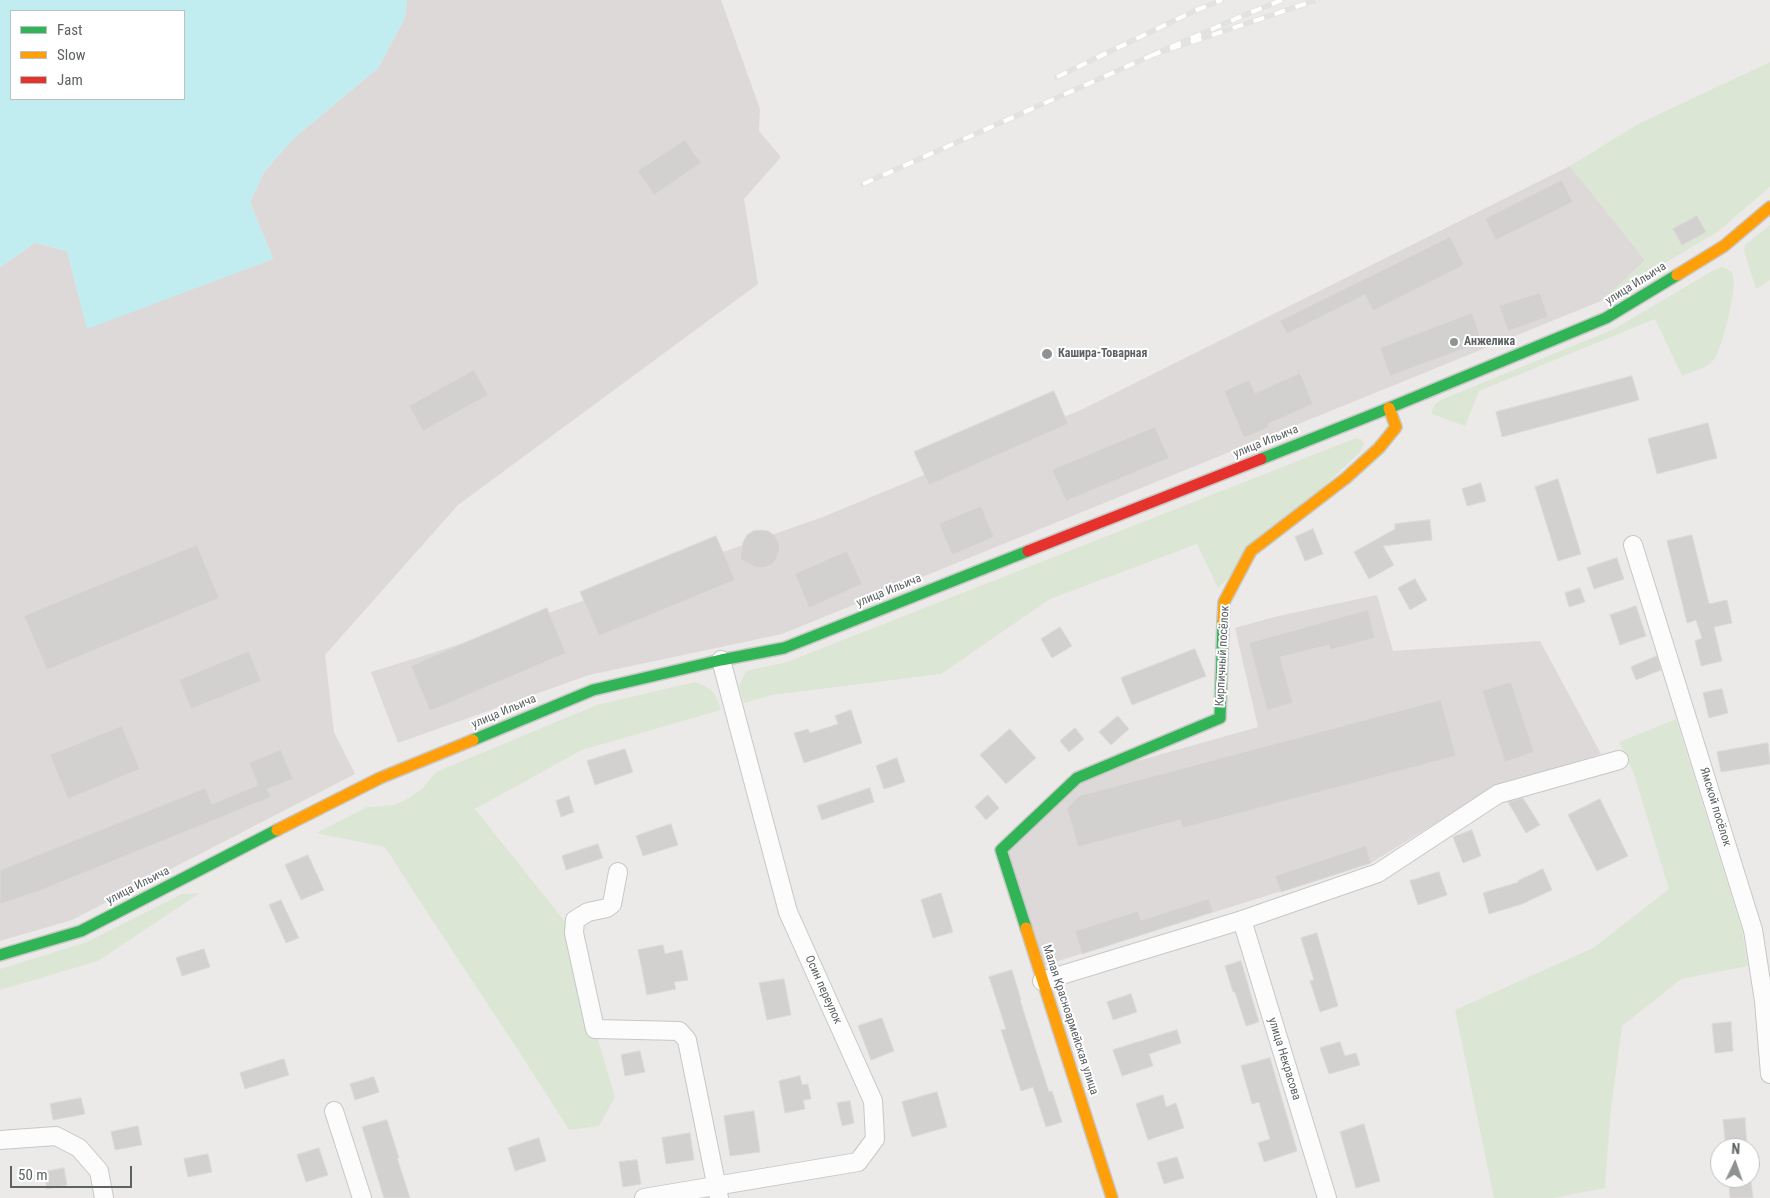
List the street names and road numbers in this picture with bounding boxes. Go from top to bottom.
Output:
street label: улица Ильича [1603,260,1669,308]
street label: улица Ильича [1231,422,1301,462]
street label: улица Ильича [854,571,924,611]
street label: Кирпичный посёлок [1213,605,1233,707]
street label: улица Ильича [470,692,538,732]
street label: Ямской посёлок [1696,766,1734,848]
street label: улица Ильича [104,864,172,908]
street label: Малая Красноармейская улица [1039,943,1101,1097]
street label: Осин переулок [801,953,845,1027]
street label: улица Некрасова [1265,1016,1303,1102]

